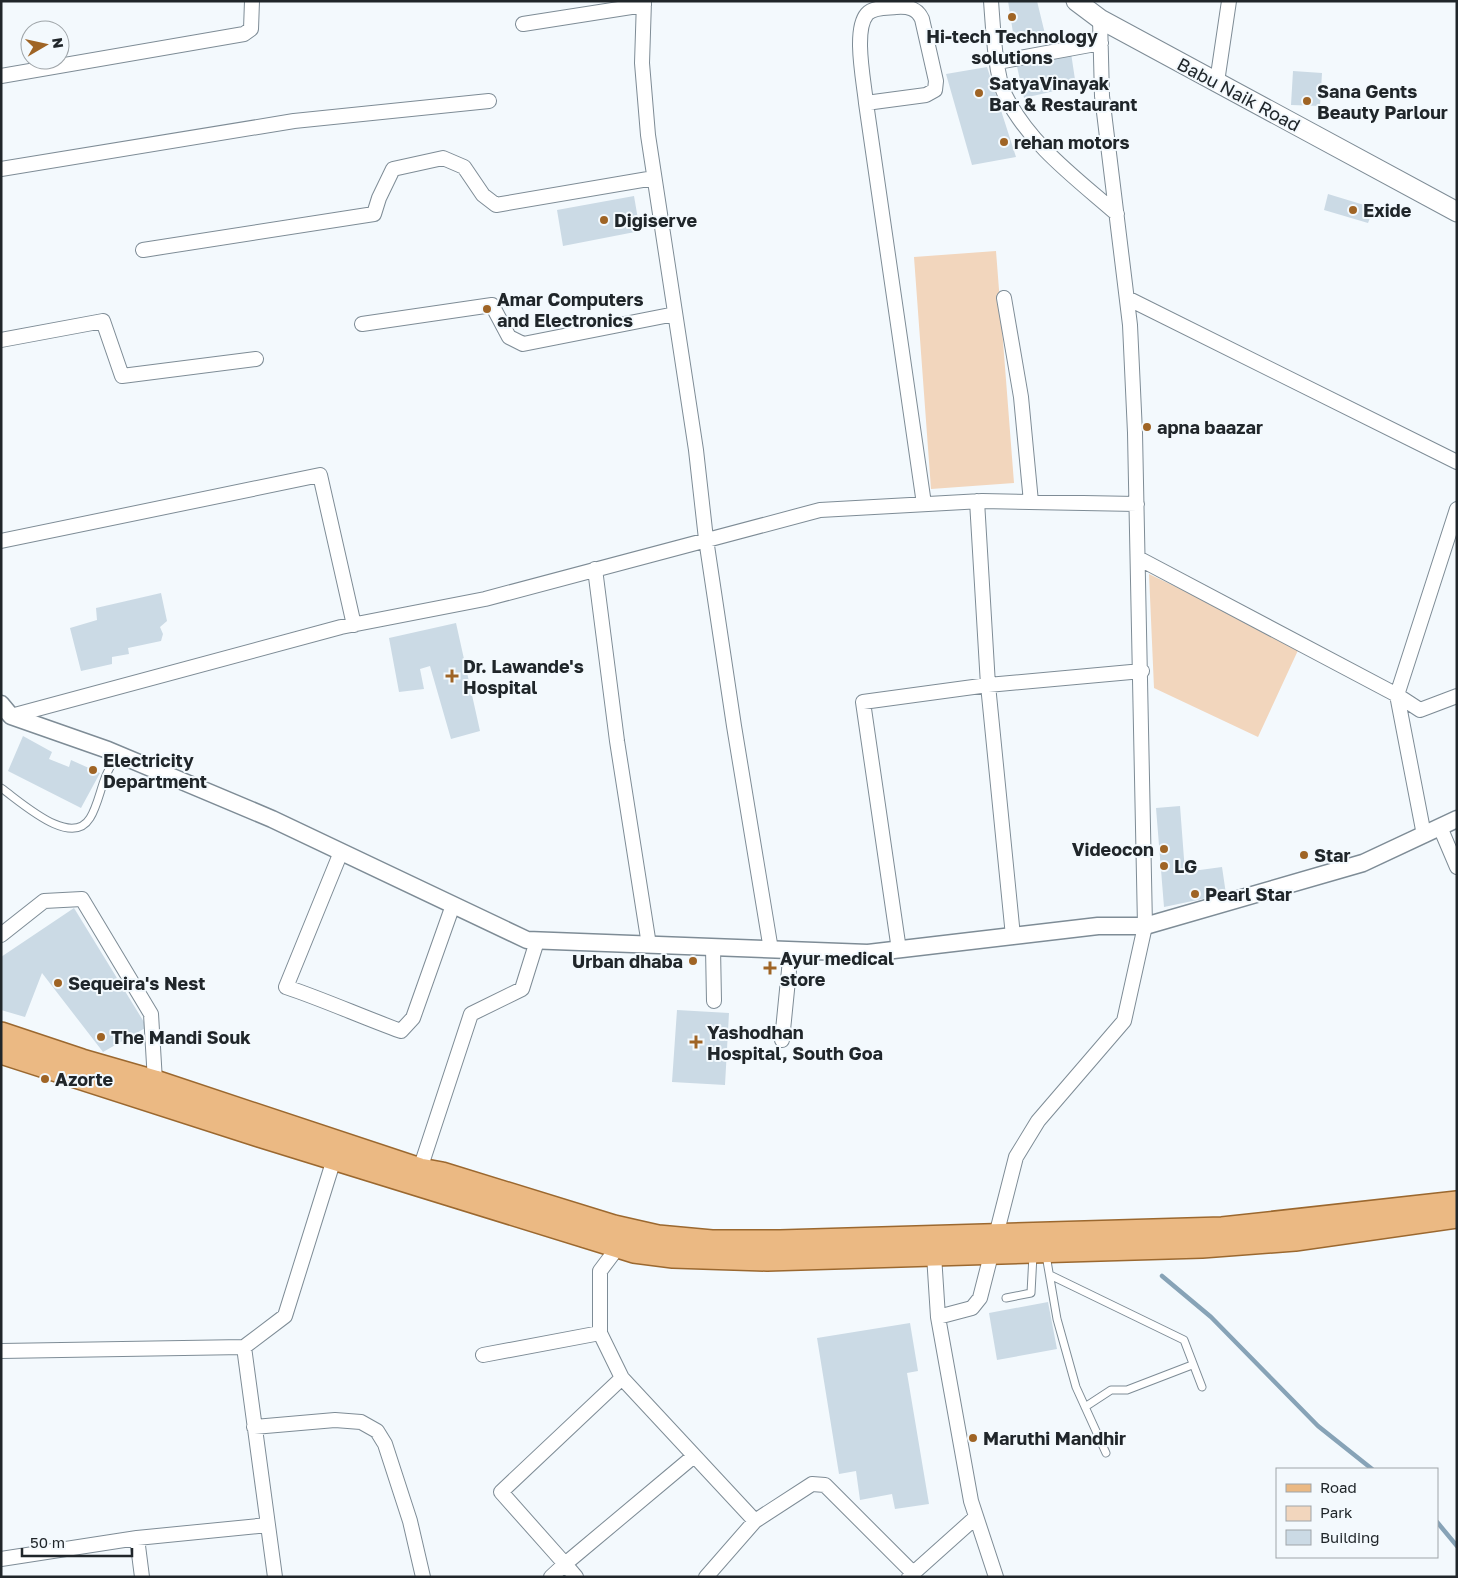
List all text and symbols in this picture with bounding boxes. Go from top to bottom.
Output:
marker: Hi-tech Technology solutions [1006,11,1018,23]
north arrow [20,20,70,70]
place label: Hi-tech Technology solutions [926,25,1098,68]
text: N [49,36,68,49]
street label: Babu Naik Road [1174,52,1304,136]
place label: SatyaVinayak Bar & Restaurant [989,72,1137,115]
place label: Sana Gents Beauty Parlour [1317,80,1448,123]
marker: SatyaVinayak Bar & Restaurant [973,87,985,99]
marker: Sana Gents Beauty Parlour [1301,95,1313,107]
place label: rehan motors [1014,131,1130,153]
marker: rehan motors [998,136,1010,148]
place label: Exide [1363,199,1412,221]
marker: Exide [1347,204,1359,216]
place label: Digiserve [614,209,697,231]
marker: Digiserve [598,214,610,226]
place label: Amar Computers and Electronics [497,288,644,331]
marker: Amar Computers and Electronics [481,303,493,315]
place label: apna baazar [1157,416,1263,438]
marker: apna baazar [1141,421,1153,433]
place label: Dr. Lawande's Hospital [463,655,584,698]
marker: Dr. Lawande's Hospital [445,669,459,683]
place label: Electricity Department [103,749,207,792]
marker: Electricity Department [87,764,99,776]
place label: Videocon [1072,838,1154,860]
marker: Videocon [1158,843,1170,855]
place label: Star [1314,844,1351,866]
marker: Star [1298,849,1310,861]
place label: LG [1174,855,1197,877]
marker: LG [1158,860,1170,872]
place label: Pearl Star [1205,883,1292,905]
marker: Pearl Star [1189,888,1201,900]
place label: Ayur medical store [780,947,894,990]
place label: Urban dhaba [572,950,683,972]
marker: Urban dhaba [687,955,699,967]
marker: Ayur medical store [764,962,776,974]
place label: Sequeira's Nest [68,972,205,994]
marker: Sequeira's Nest [52,977,64,989]
place label: Yashodhan Hospital, South Goa [707,1021,883,1064]
place label: The Mandi Souk [111,1026,251,1048]
marker: The Mandi Souk [95,1031,107,1043]
marker: Yashodhan Hospital, South Goa [689,1035,703,1049]
place label: Azorte [55,1068,114,1090]
marker: Azorte [39,1073,51,1085]
place label: Maruthi Mandhir [983,1427,1126,1449]
marker: Maruthi Mandhir [967,1432,979,1444]
legend [1276,1468,1438,1558]
text: Road [1320,1478,1357,1496]
text: Park [1320,1503,1353,1521]
scale bar [22,1526,132,1558]
text: Building [1320,1528,1380,1546]
text: 50 m [30,1533,65,1551]

